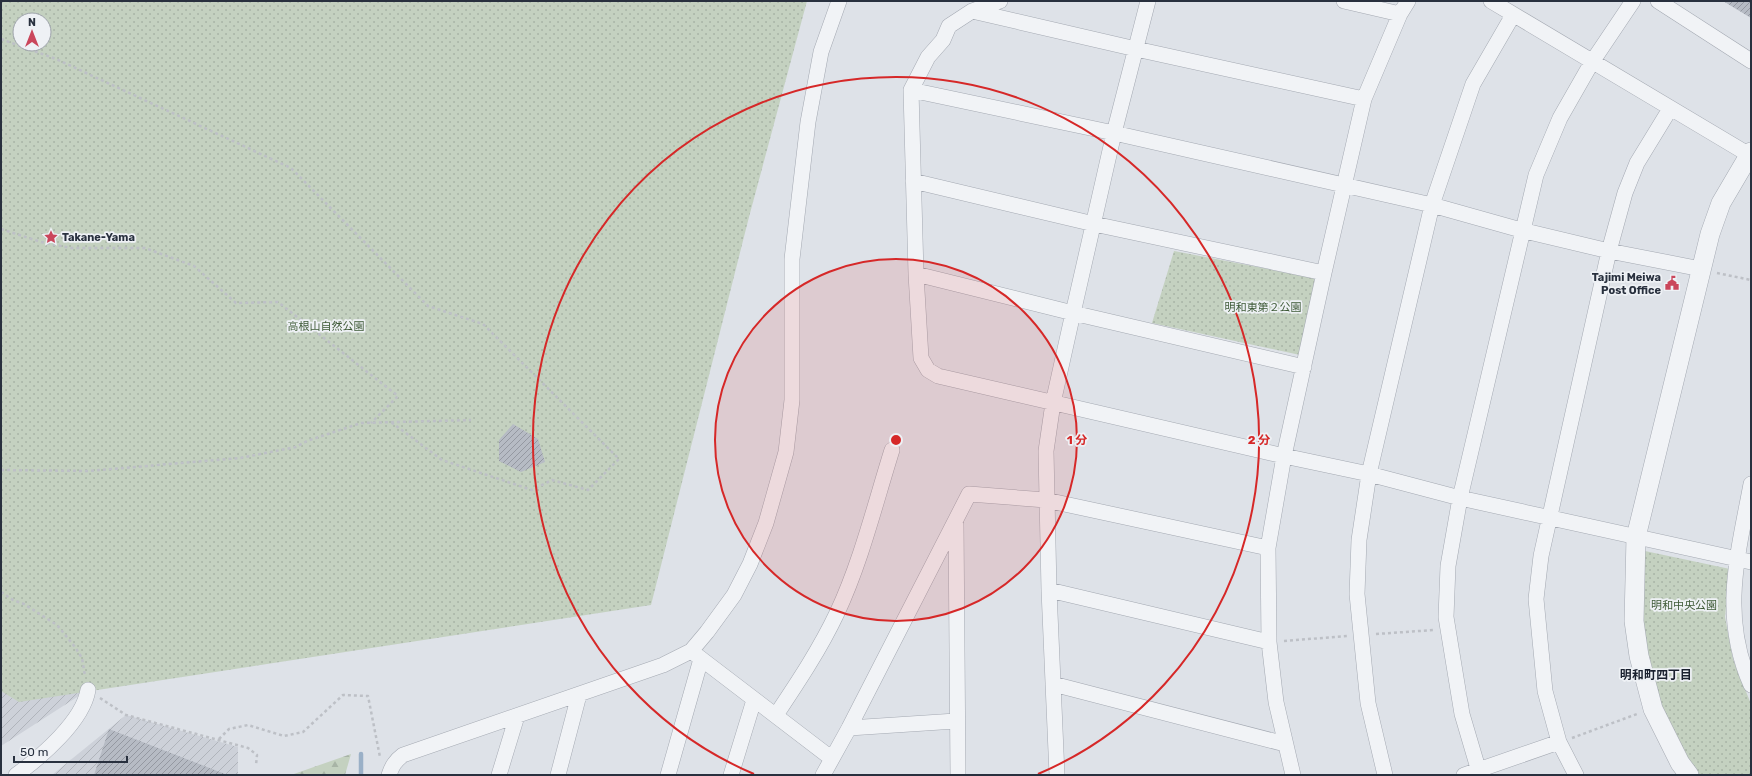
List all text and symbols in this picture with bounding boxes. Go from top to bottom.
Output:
north arrow [12,12,52,52]
text: N [28,16,36,29]
place icon: Takane-Yama [43,229,59,245]
place label: Takane-Yama [62,231,135,244]
place label: Tajimi Meiwa Post Office [1592,271,1661,297]
public building icon: Tajimi Meiwa Post Office [1664,275,1680,291]
park label: 明和東第２公園 [1225,301,1302,314]
park label: 高根山自然公園 [288,320,365,333]
centre of rings [889,433,903,447]
text: 1 分 [1067,433,1087,447]
text: 2 分 [1248,433,1270,447]
park label: 明和中央公園 [1651,599,1717,612]
district label: 明和町四丁目 [1620,668,1692,682]
scale bar [14,738,127,764]
text: 50 m [20,745,48,759]

